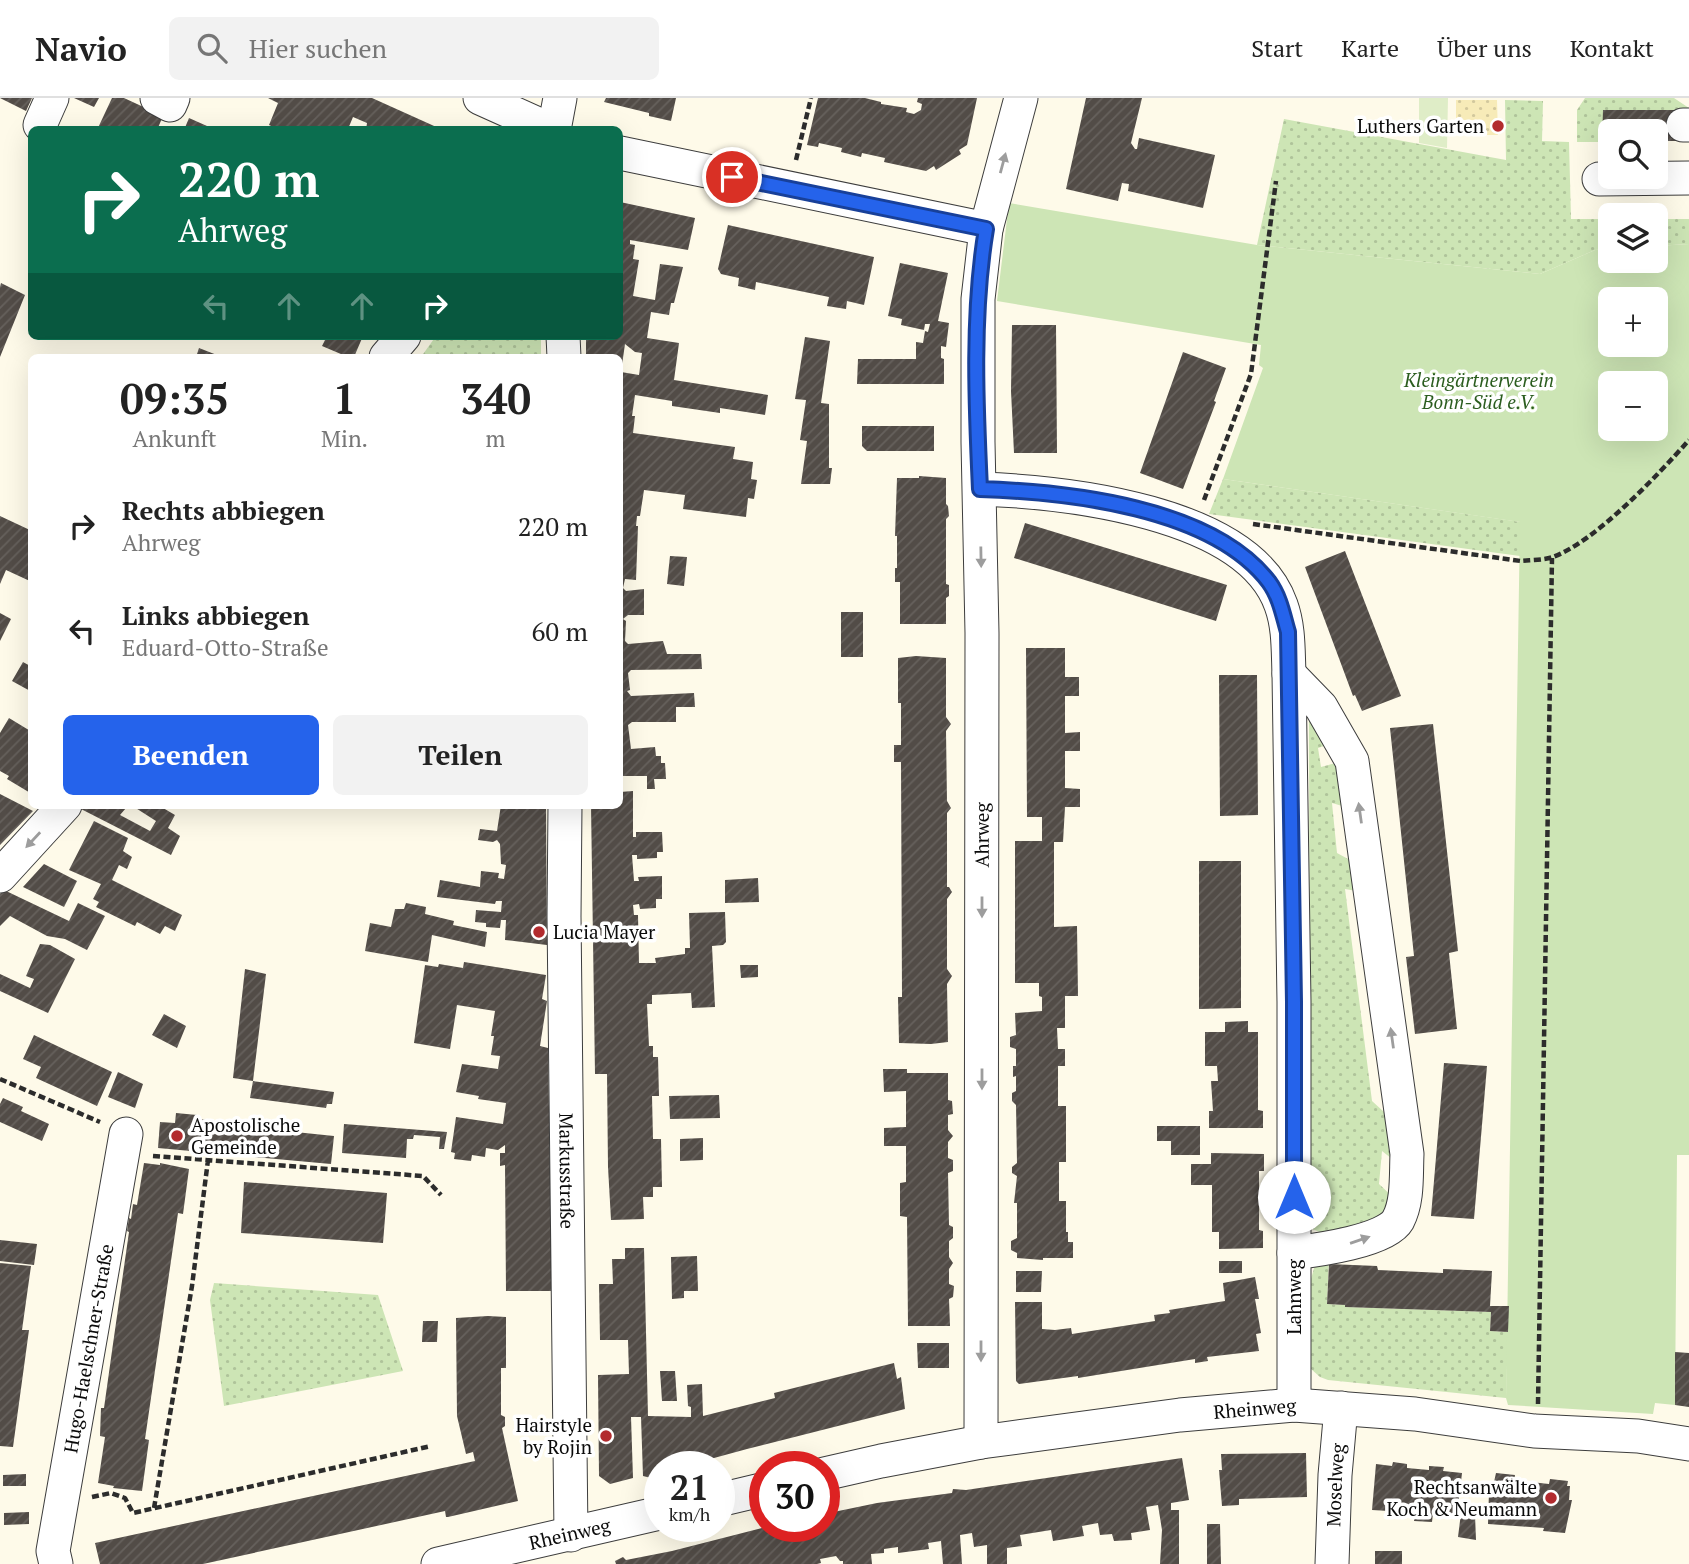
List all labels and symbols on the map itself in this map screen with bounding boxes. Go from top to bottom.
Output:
place label: Luthers Garten [1357,113,1484,138]
marker: Luthers Garten [1490,118,1506,134]
pin [702,147,762,207]
one-way arrow [999,153,1009,174]
park label: Kleingärtnerverein Bonn-Süd e.V. [1403,367,1554,414]
one-way arrow [975,546,987,568]
street label: Ahrweg [969,802,994,867]
one-way arrow [1354,802,1365,824]
one-way arrow [25,831,41,848]
one-way arrow [976,896,988,918]
place label: Lucia Mayer [553,919,656,944]
marker: Lucia Mayer [531,924,547,940]
one-way arrow [1386,1027,1397,1049]
one-way arrow [976,1069,988,1091]
place label: Apostolische Gemeinde [191,1112,300,1159]
street label: Markusstraße [554,1113,581,1229]
marker: Apostolische Gemeinde [169,1128,185,1144]
position arrow [1257,1160,1331,1234]
one-way arrow [1350,1234,1371,1245]
street label: Hugo-Haelschner-Straße [57,1242,119,1455]
street label: Lahnweg [1281,1258,1306,1335]
one-way arrow [975,1340,987,1362]
street label: Rheinweg [1212,1392,1298,1424]
place label: Hairstyle by Rojin [515,1412,592,1459]
marker: Hairstyle by Rojin [598,1428,614,1444]
street label: Moselweg [1320,1441,1350,1527]
speed limit sign: 30 [749,1451,840,1542]
place label: Rechtsanwälte Koch & Neumann [1386,1474,1537,1521]
marker: Rechtsanwälte Koch & Neumann [1543,1490,1559,1506]
street label: Rheinweg [526,1512,614,1555]

